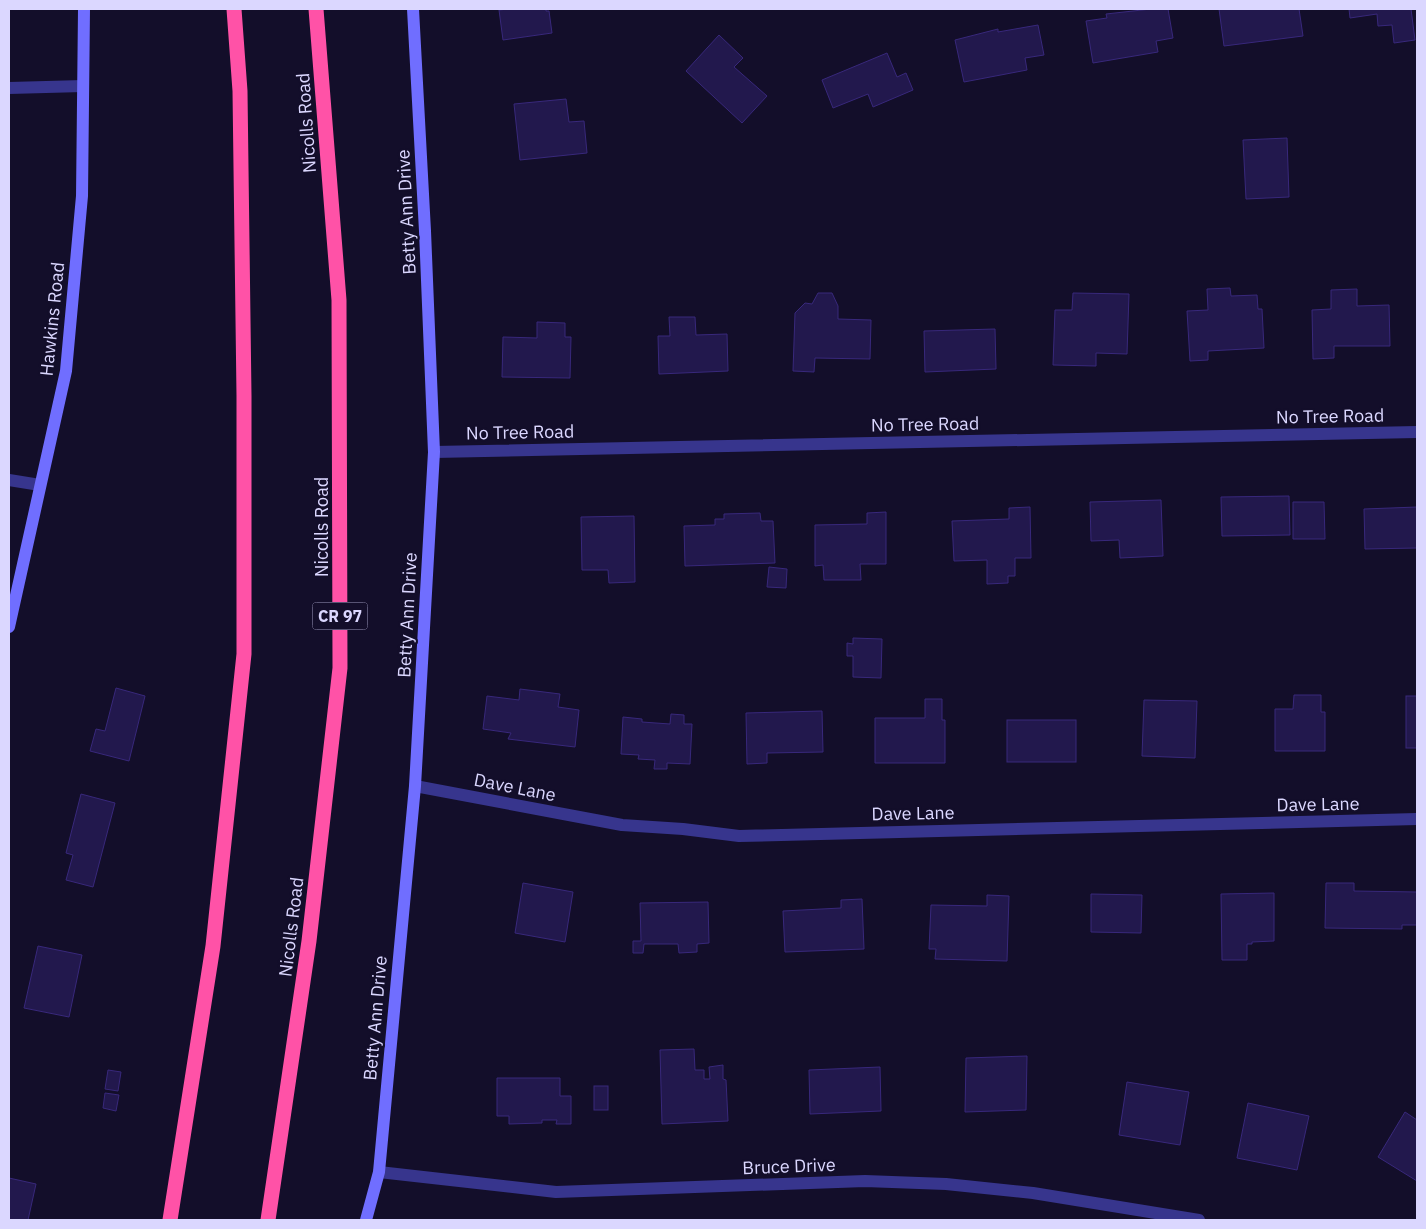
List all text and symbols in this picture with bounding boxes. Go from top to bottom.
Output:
street label: Nicolls Road [291,72,321,174]
street label: Betty Ann Drive [391,149,421,275]
street label: Hawkins Road [35,261,69,377]
street label: No Tree Road [1276,404,1384,428]
street label: No Tree Road [871,412,979,436]
street label: No Tree Road [466,420,574,444]
street label: Nicolls Road [310,477,333,577]
street label: Betty Ann Drive [392,552,422,678]
road number: CR 97 [312,602,368,630]
street label: Dave Lane [472,768,558,806]
street label: Dave Lane [1276,792,1360,816]
street label: Dave Lane [871,801,955,825]
street label: Nicolls Road [273,876,309,978]
street label: Betty Ann Drive [358,954,392,1081]
street label: Bruce Drive [742,1153,836,1179]

